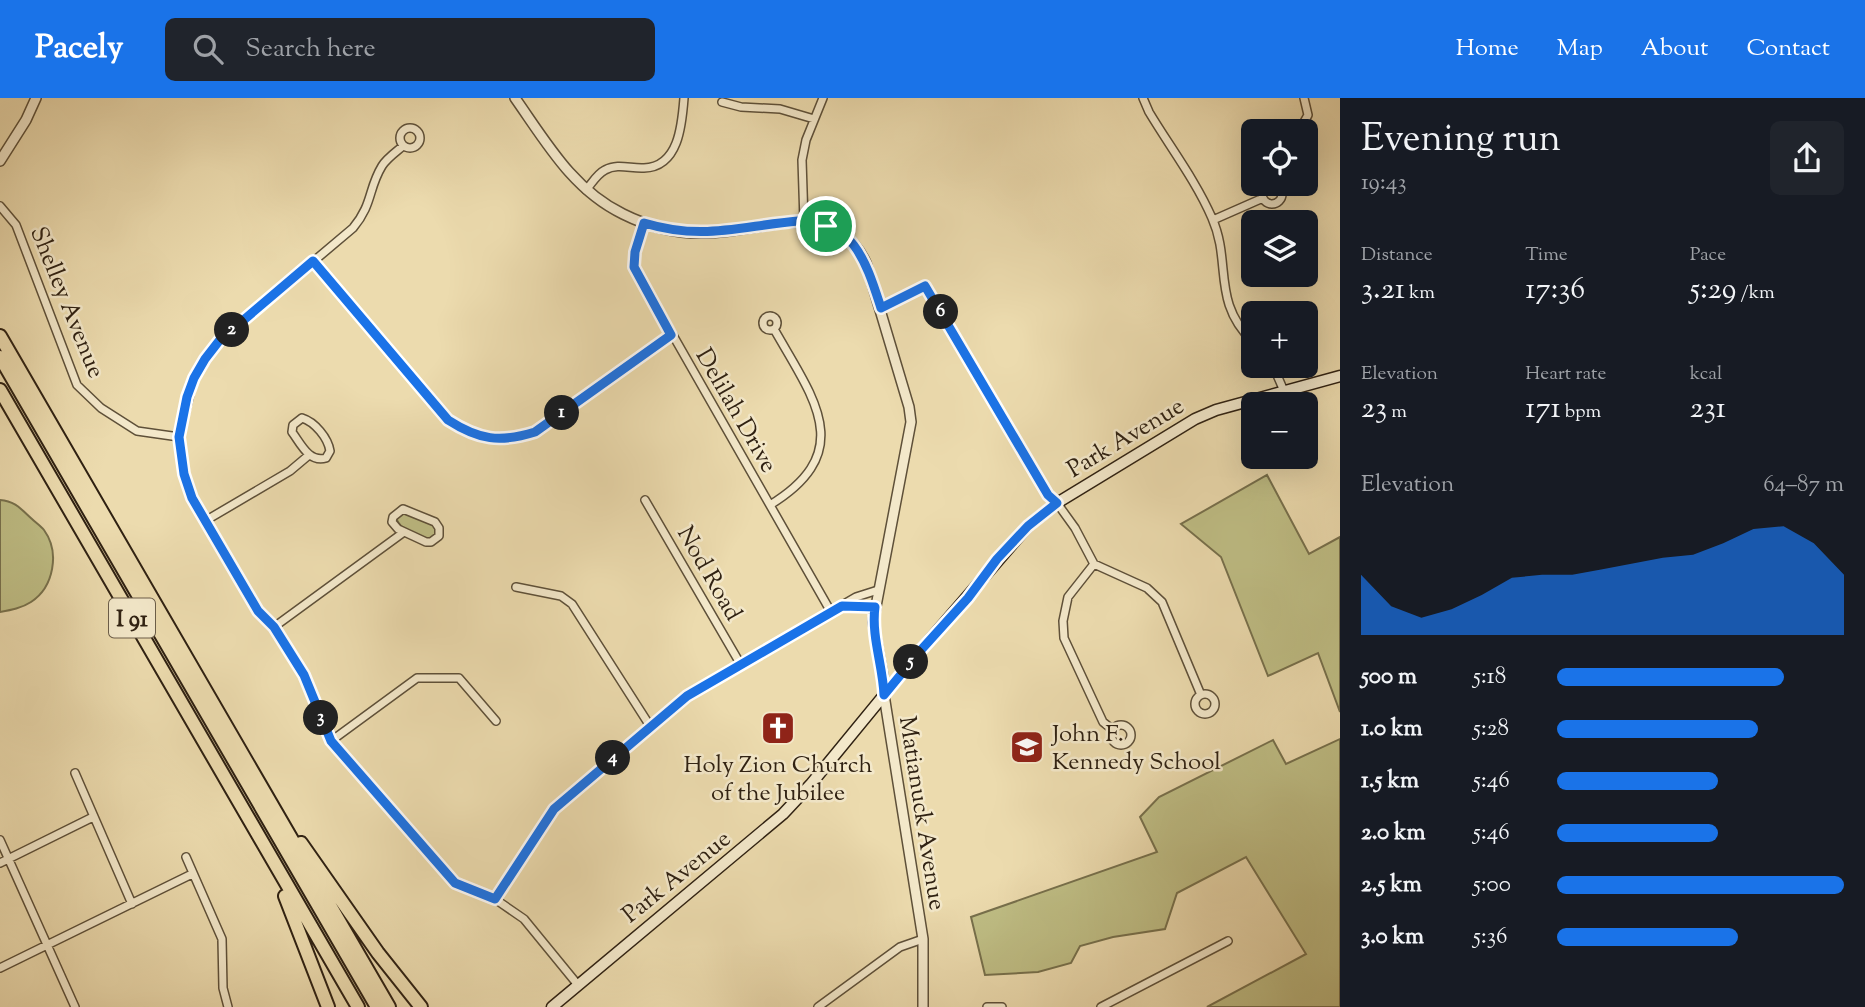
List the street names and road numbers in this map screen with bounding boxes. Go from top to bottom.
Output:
street label: Shelley Avenue [20,222,112,384]
street label: Delilah Drive [686,343,785,479]
street label: Park Avenue [1061,390,1191,487]
street label: Nod Road [667,520,749,628]
road number: I 91 [109,598,155,638]
street label: Matianuck Avenue [889,714,953,913]
street label: Park Avenue [616,823,739,932]

